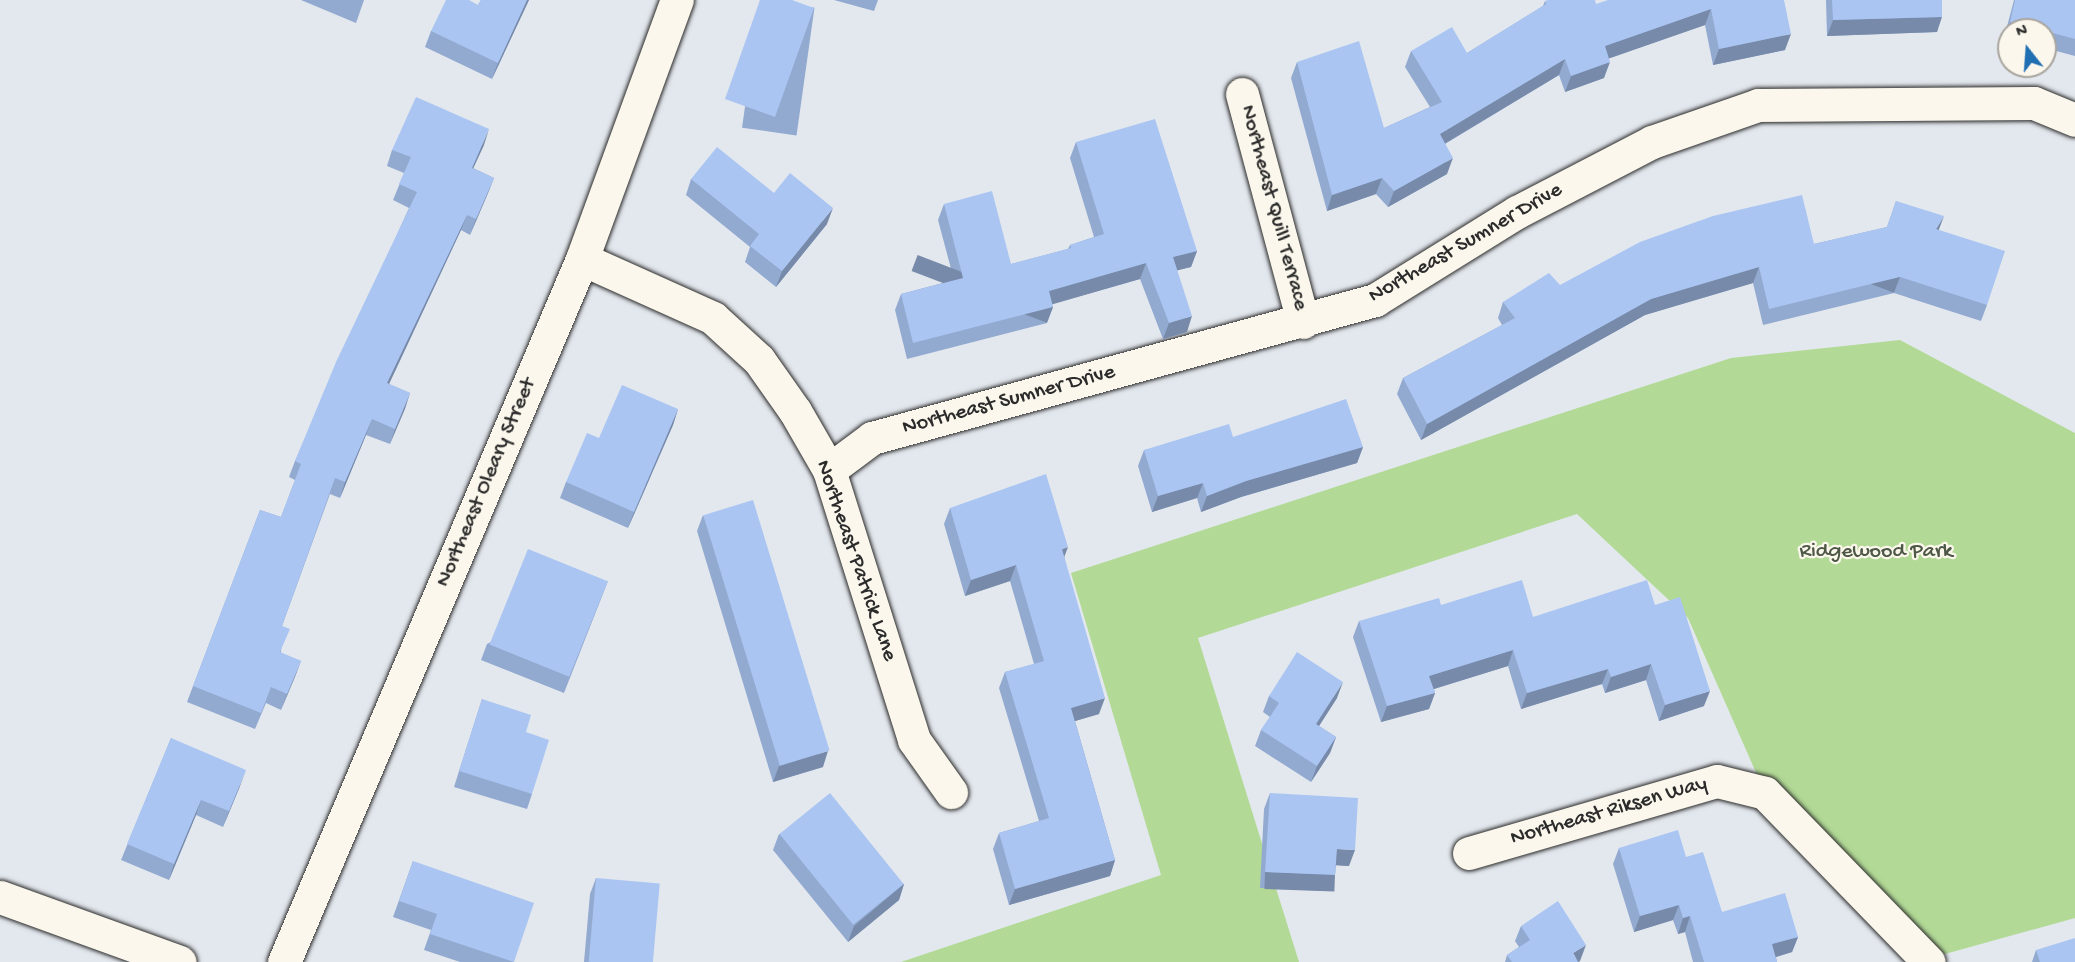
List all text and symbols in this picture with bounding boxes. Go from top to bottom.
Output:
north arrow [1997,18,2057,78]
text: N [2014,22,2030,43]
street label: Northeast Quill Terrace [1233,102,1313,314]
street label: Northeast Sumner Drive [1365,178,1567,310]
street label: Northeast Sumner Drive [900,360,1118,442]
street label: Northeast Oleary Street [431,375,543,591]
street label: Northeast Patrick Lane [808,457,902,665]
park label: Ridgewood Park [1800,540,1952,566]
street label: Northeast Riksen Way [1508,771,1710,853]

